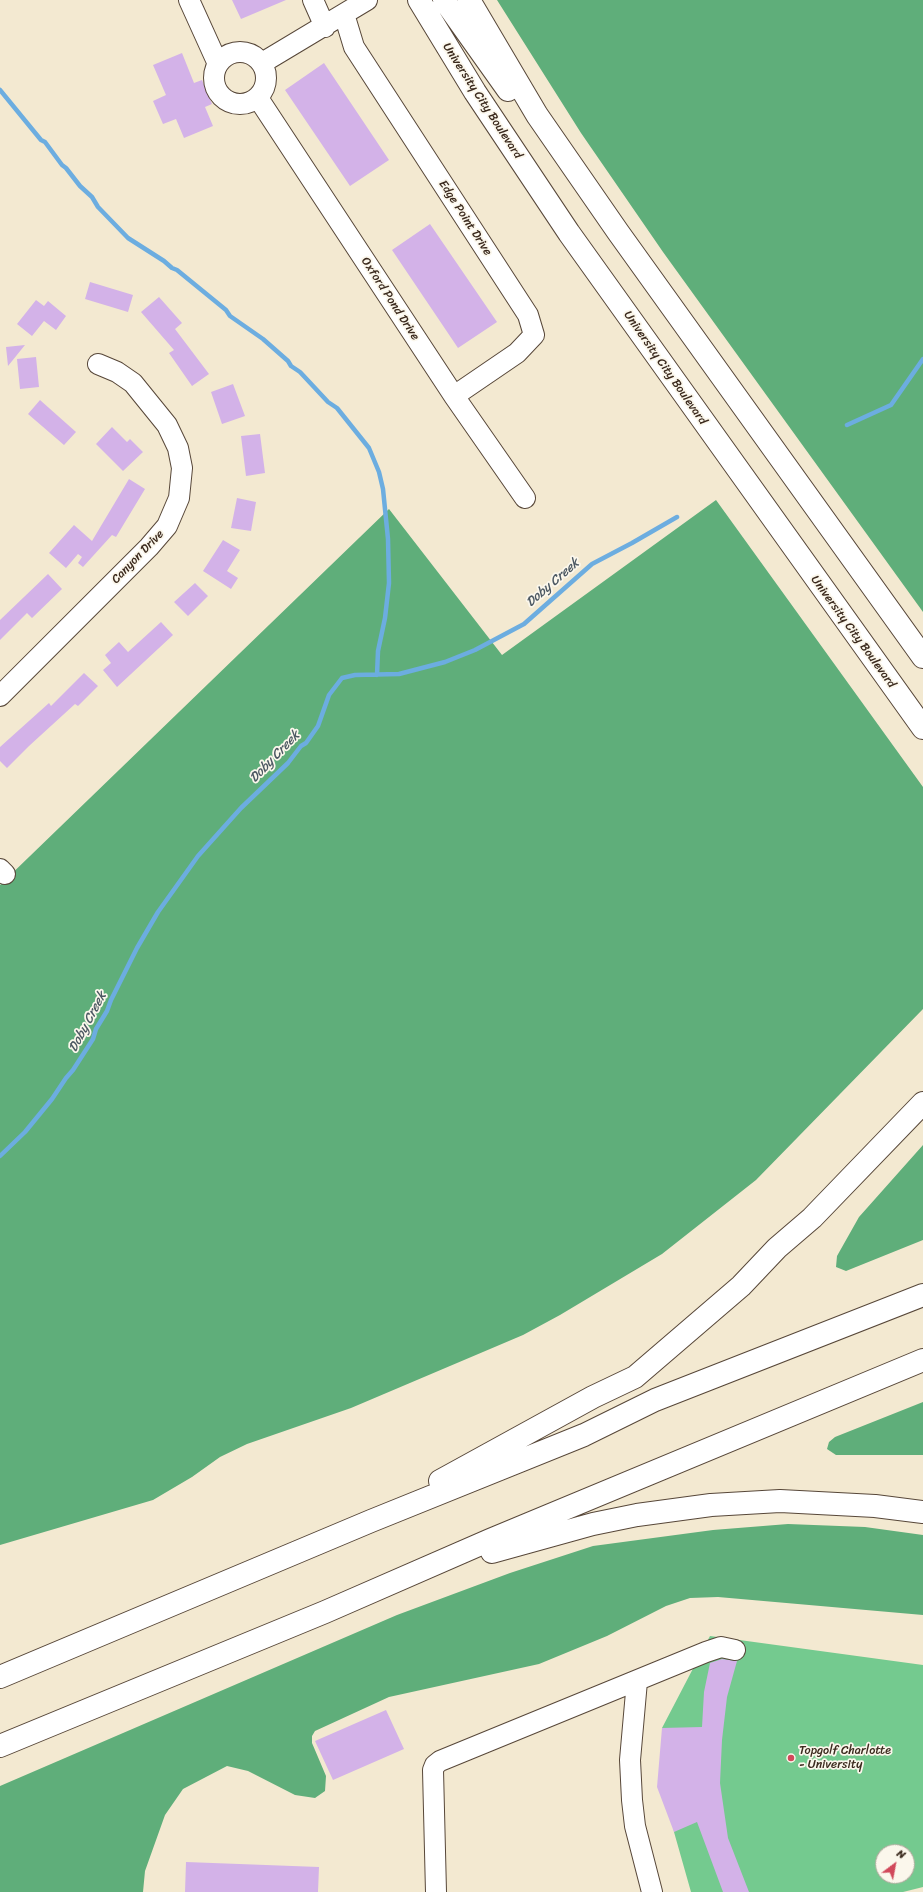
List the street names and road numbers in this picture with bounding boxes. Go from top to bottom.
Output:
street label: University City Boulevard [439,40,525,162]
street label: Edge Point Drive [435,178,495,258]
street label: Oxford Pond Drive [358,255,422,343]
street label: University City Boulevard [620,308,710,428]
street label: Canyon Drive [109,527,167,587]
street label: University City Boulevard [807,573,899,691]

